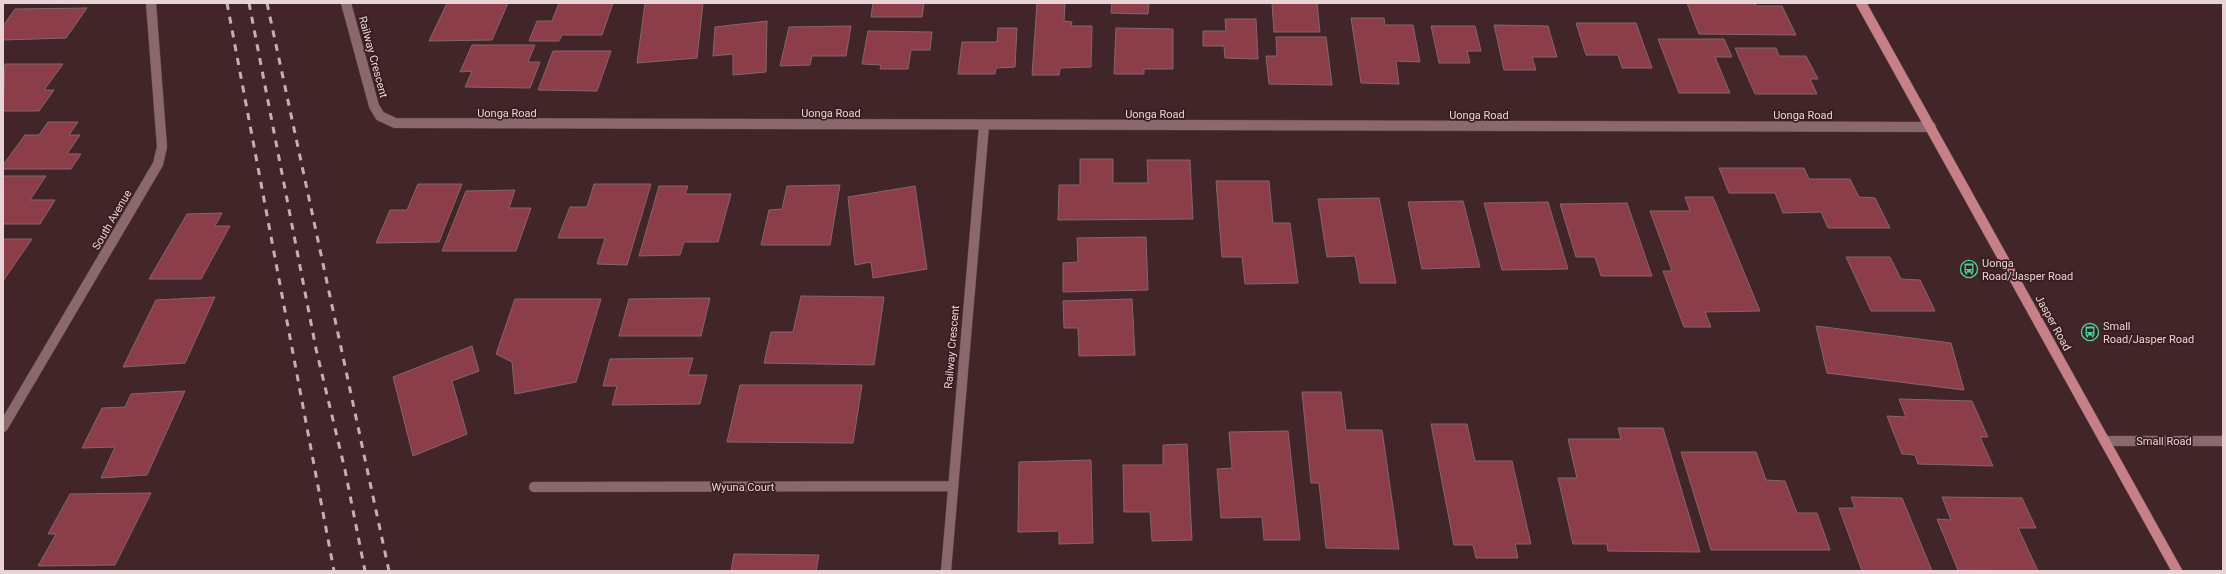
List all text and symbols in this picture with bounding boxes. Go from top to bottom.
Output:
street label: Railway Crescent [356,15,390,100]
street label: Uonga Road [477,107,537,120]
street label: Uonga Road [801,107,861,120]
street label: Uonga Road [1125,108,1185,121]
street label: Uonga Road [1449,109,1509,122]
street label: Uonga Road [1773,109,1833,122]
street label: South Avenue [90,188,135,252]
place label: Uonga Road/Jasper Road [1982,257,2073,283]
bus stop icon: Uonga Road/Jasper Road [1959,259,1979,279]
street label: Jasper Road [2032,293,2074,353]
street label: Railway Crescent [942,304,962,389]
place label: Small Road/Jasper Road [2103,320,2194,346]
bus stop icon: Small Road/Jasper Road [2080,322,2100,342]
street label: Small Road [2136,435,2192,448]
street label: Wyuna Court [712,481,775,494]

